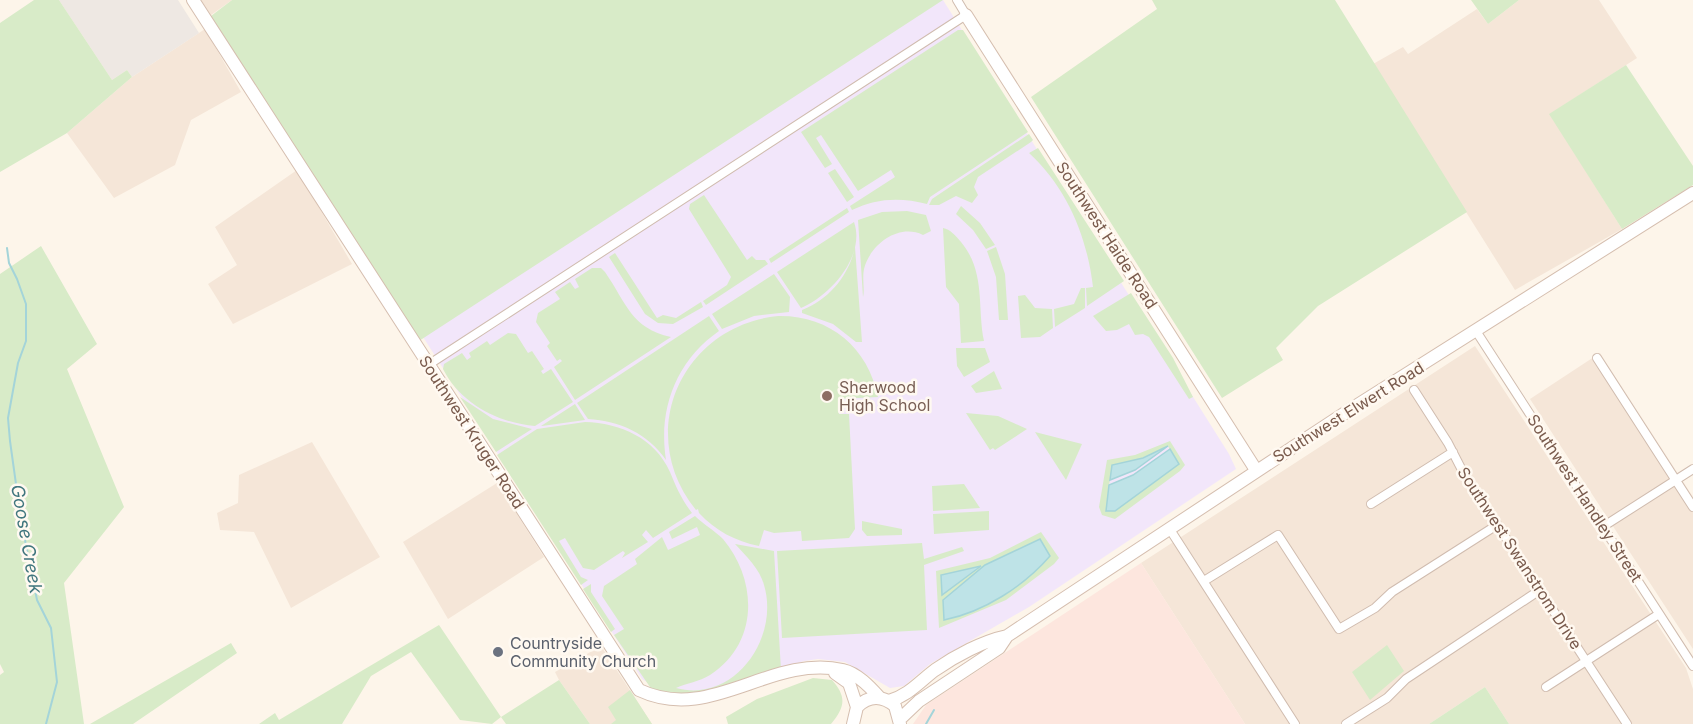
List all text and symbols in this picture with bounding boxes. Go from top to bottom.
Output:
street label: Southwest Haide Road [1052,158,1162,312]
street label: Southwest Kruger Road [415,352,529,512]
street label: Southwest Elwert Road [1269,357,1427,467]
place label: Sherwood High School [839,377,930,415]
marker: Sherwood High School [820,389,834,403]
street label: Southwest Handley Street [1523,410,1647,586]
street label: Southwest Swanstrom Drive [1454,463,1586,653]
water label: Goose Creek [7,483,47,596]
place label: Countryside Community Church [510,633,656,671]
marker: Countryside Community Church [491,645,505,659]

